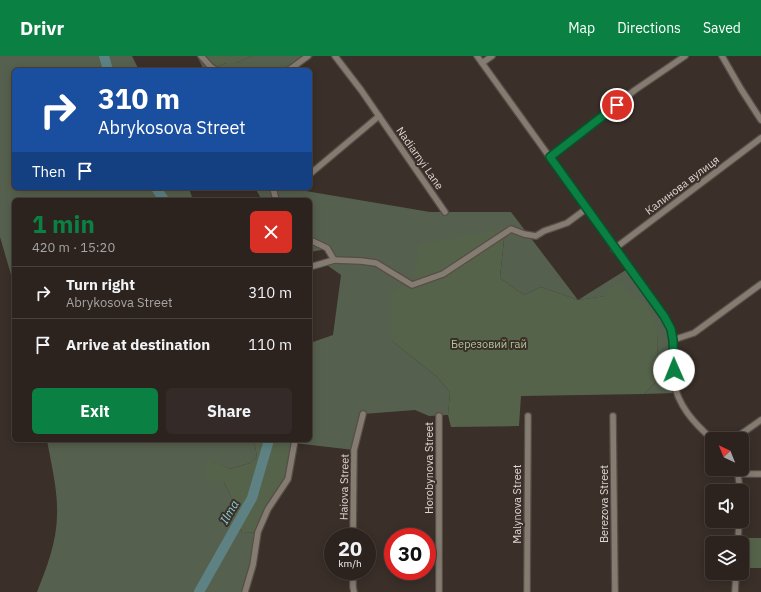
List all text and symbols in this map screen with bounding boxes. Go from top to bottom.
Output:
text: Drivr [20,16,64,40]
text: Map [568,19,595,37]
text: Directions [617,19,681,37]
text: Saved [703,19,741,37]
text: 310 m [98,80,180,117]
icon: right [32,84,84,136]
pin [600,88,634,122]
icon: arrive [606,94,628,116]
text: Abrykosova Street [98,116,246,139]
street label: Nadiarnyi Lane [393,124,447,192]
street label: Калинова вулиця [642,152,722,218]
icon: arrive [74,160,96,182]
text: Then [32,162,66,181]
text: 1 min [32,208,95,240]
button: close [250,211,292,253]
text: 420 m · 15:20 [32,239,115,256]
text: Turn right [66,275,135,294]
icon: right [32,282,54,304]
text: 310 m [248,283,292,302]
text: Abrykosova Street [66,294,173,311]
icon: arrive [32,334,54,356]
text: Arrive at destination [66,335,210,354]
text: 110 m [248,335,292,354]
park label: Березовий гай [451,337,527,351]
position arrow [653,349,695,391]
button: Exit [32,388,158,434]
button: Share [166,388,292,434]
street label: Horobynova Street [422,422,436,514]
north arrow [705,432,749,476]
map controls [705,432,749,580]
street label: Haiova Street [336,454,352,520]
street label: Malynova Street [510,464,524,544]
street label: Berezova Street [597,465,611,543]
button: sound [705,484,749,528]
water label: Ilma [216,497,242,527]
speed limit sign: 30 [384,528,436,580]
text: 20 [338,535,362,562]
button: layers [705,536,749,580]
text: km/h [338,557,362,570]

